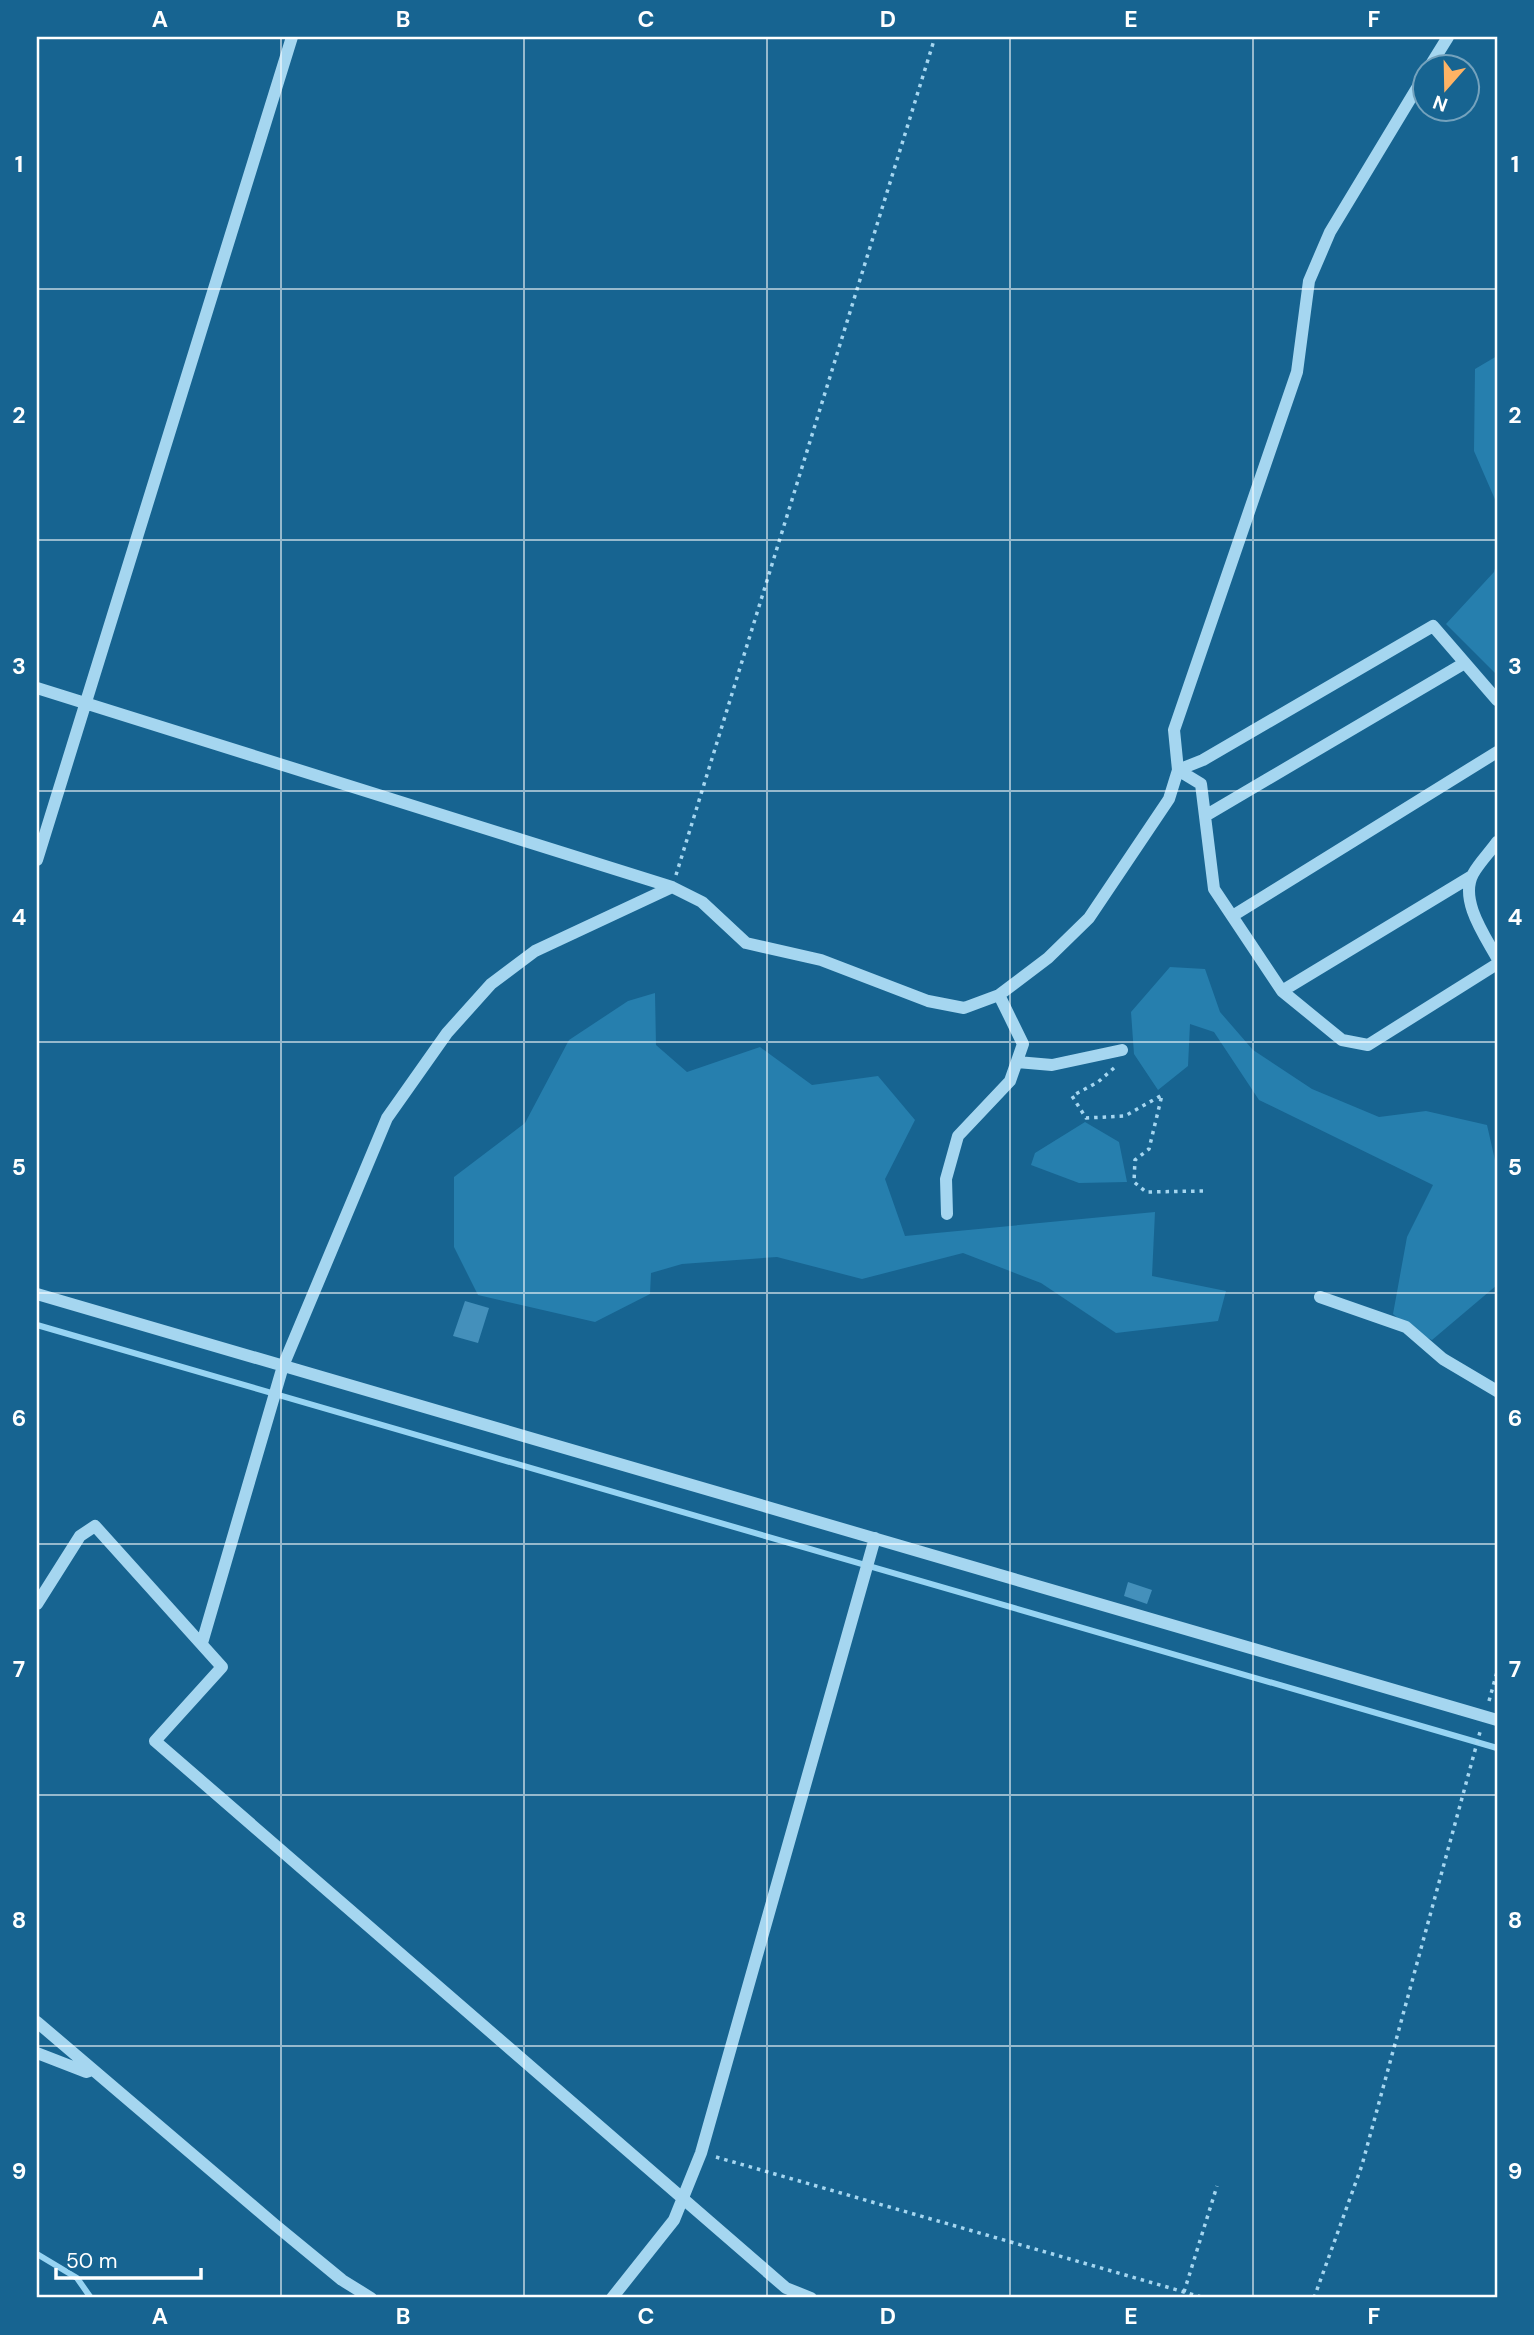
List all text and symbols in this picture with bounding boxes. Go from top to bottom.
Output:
text: A [152,4,168,34]
text: B [396,4,410,34]
text: C [638,4,654,34]
text: D [880,4,896,34]
text: E [1124,4,1138,34]
text: F [1368,4,1381,34]
north arrow [1412,52,1482,122]
text: N [1430,89,1451,118]
text: 1 [15,149,23,179]
text: 1 [1511,149,1519,179]
text: 2 [12,400,26,430]
text: 2 [1508,400,1522,430]
text: 3 [12,651,26,681]
text: 3 [1508,651,1522,681]
text: 4 [12,902,27,932]
text: 4 [1508,902,1523,932]
text: 5 [12,1152,26,1182]
text: 5 [1508,1152,1522,1182]
text: 6 [12,1403,26,1433]
text: 6 [1508,1403,1522,1433]
text: 7 [13,1654,25,1684]
text: 7 [1509,1654,1521,1684]
text: 8 [12,1905,26,1935]
text: 8 [1508,1905,1522,1935]
text: 9 [12,2156,26,2186]
text: 9 [1508,2156,1522,2186]
scale bar [56,2237,201,2281]
text: 50 m [66,2247,117,2275]
text: A [152,2301,168,2331]
text: B [396,2301,410,2331]
text: C [638,2301,654,2331]
text: D [880,2301,896,2331]
text: E [1124,2301,1138,2331]
text: F [1368,2301,1381,2331]

